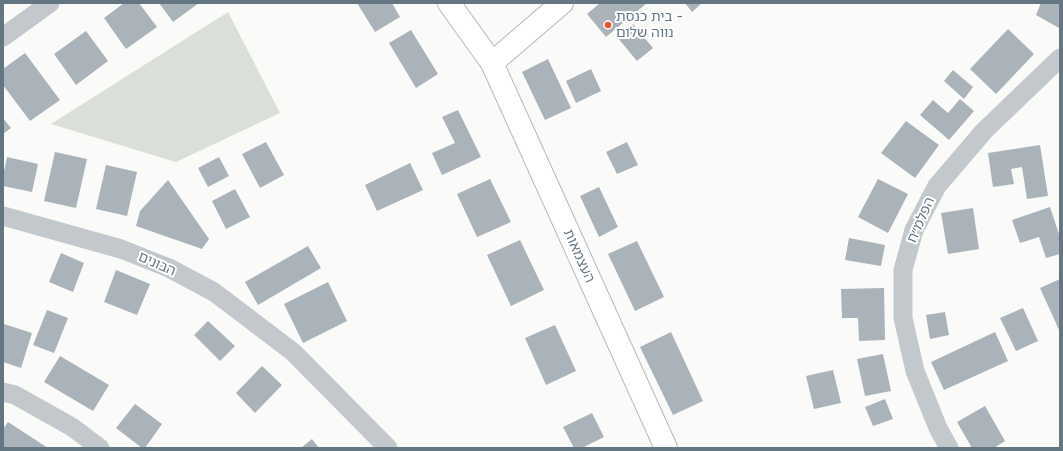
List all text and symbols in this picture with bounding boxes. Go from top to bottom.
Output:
place label: בית כנסת - נווה שלום [616,9,683,42]
marker: בית כנסת - נווה שלום [603,20,613,30]
street label: הפלמ״ח [904,195,938,245]
street label: העצמאות [560,227,598,285]
street label: הבונים [136,248,178,280]

